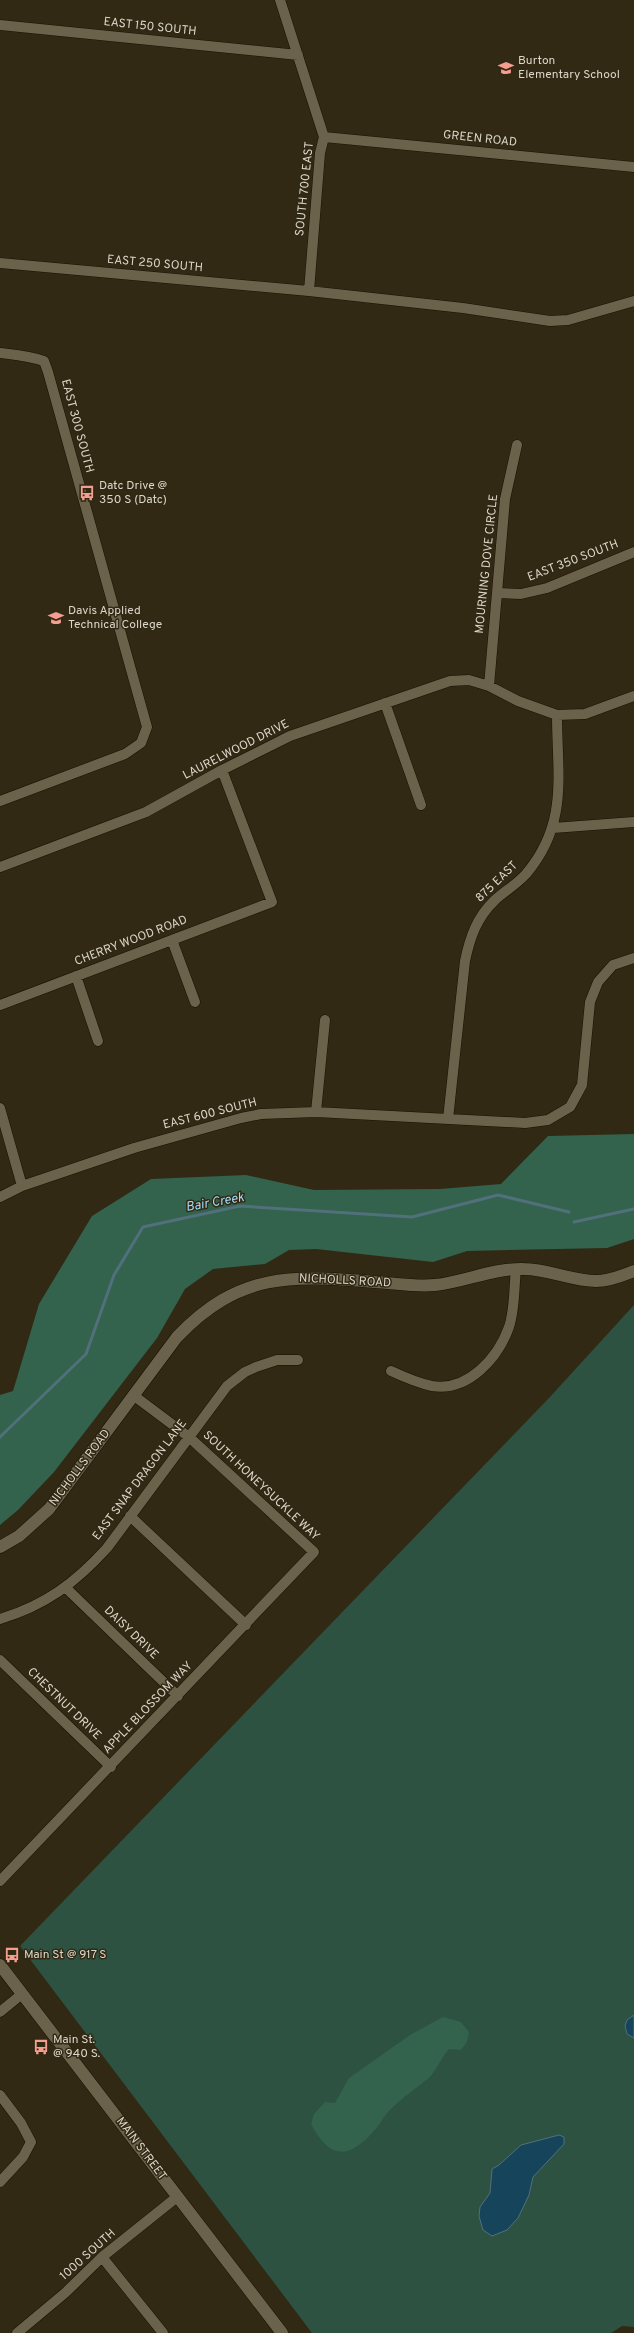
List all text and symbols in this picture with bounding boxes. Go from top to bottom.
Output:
street label: EAST 150 SOUTH [103,14,197,40]
place label: Burton Elementary School [518,53,620,83]
school or university icon: Burton Elementary School [497,59,515,77]
street label: GREEN ROAD [442,127,518,151]
street label: SOUTH 700 EAST [292,141,318,237]
street label: EAST 250 SOUTH [106,252,204,276]
street label: EAST 300 SOUTH [57,377,97,475]
place label: Datc Drive @ 350 S (Datc) [99,478,168,508]
bus stop icon: Datc Drive @ 350 S (Datc) [78,484,96,502]
street label: MOURNING DOVE CIRCLE [472,493,502,635]
street label: EAST 350 SOUTH [525,536,621,586]
place label: Davis Applied Technical College [68,603,162,633]
school or university icon: Davis Applied Technical College [47,609,65,627]
street label: LAURELWOOD DRIVE [180,716,292,784]
street label: 875 EAST [472,858,522,906]
street label: CHERRY WOOD ROAD [72,912,190,970]
street label: EAST 600 SOUTH [161,1095,259,1133]
water label: Bair Creek [185,1190,246,1216]
street label: NICHOLLS ROAD [299,1271,391,1291]
street label: EAST SNAP DRAGON LANE [89,1416,191,1544]
street label: NICHOLLS ROAD [46,1426,114,1510]
street label: SOUTH HONEYSUCKLE WAY [199,1428,323,1545]
street label: DAISY DRIVE [100,1603,162,1663]
street label: APPLE BLOSSOM WAY [100,1658,197,1758]
street label: CHESTNUT DRIVE [23,1664,105,1744]
bus stop icon: Main St @ 917 S [3,1946,21,1964]
place label: Main St @ 917 S [24,1947,107,1963]
place label: Main St. @ 940 S. [53,2032,101,2062]
bus stop icon: Main St. @ 940 S. [32,2038,50,2056]
street label: MAIN STREET [112,2114,170,2184]
street label: 1000 SOUTH [57,2226,119,2284]

